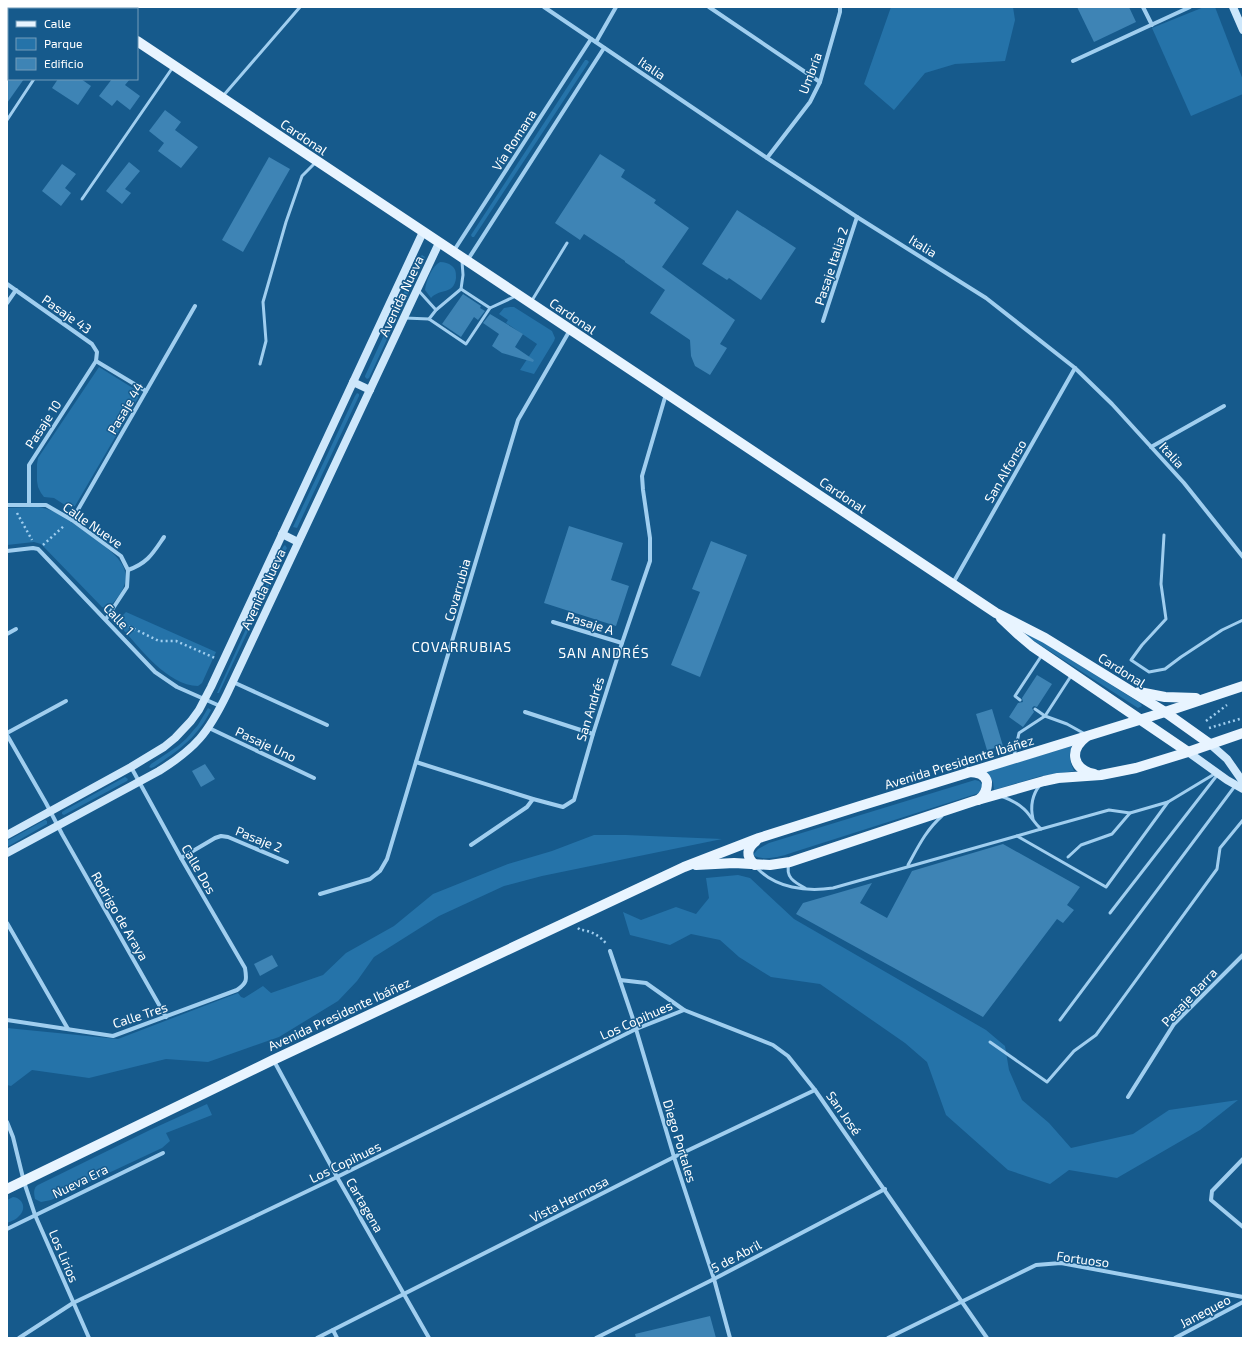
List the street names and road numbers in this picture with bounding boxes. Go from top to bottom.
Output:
street label: Umbría [795,50,825,96]
street label: Italia [635,53,669,83]
street label: Vía Romana [488,106,540,174]
street label: Cardonal [278,116,331,159]
street label: Pasaje Italia 2 [811,225,851,307]
street label: Italia [906,231,940,261]
street label: Avenida Nueva [375,253,427,339]
street label: Pasaje 43 [39,291,95,337]
street label: Cardonal [547,295,600,338]
street label: Pasaje 44 [104,379,146,437]
street label: Pasaje 10 [21,397,65,451]
street label: San Alfonso [981,437,1029,505]
street label: Italia [1156,439,1188,471]
street label: Cardonal [817,474,870,517]
street label: Calle Nueve [60,499,126,551]
street label: Avenida Nueva [237,546,289,632]
street label: Covarrubia [440,557,474,623]
street label: Calle 1 [100,600,138,638]
street label: Pasaje A [564,608,616,638]
street label: Cardonal [1095,649,1149,691]
street label: San Andrés [573,675,607,743]
street label: Pasaje Uno [233,723,299,765]
street label: Avenida Presidente Ibáñez [882,732,1036,792]
street label: Pasaje 2 [233,822,285,856]
street label: Calle Dos [178,841,220,897]
street label: Rodrigo de Araya [88,869,152,963]
street label: Pasaje Barra [1158,964,1220,1030]
street label: Avenida Presidente Ibáñez [265,974,413,1054]
street label: Los Copihues [597,997,675,1043]
street label: Calle Tres [111,999,169,1031]
street label: San José [823,1088,865,1138]
street label: Diego Portales [660,1098,700,1184]
street label: Los Copihues [307,1138,383,1186]
street label: Nueva Era [50,1161,110,1201]
street label: Vista Hermosa [527,1172,611,1226]
street label: Cartagena [343,1175,387,1235]
street label: Los Lirios [46,1227,82,1285]
street label: 5 de Abril [708,1236,764,1276]
street label: Fortuoso [1056,1247,1110,1271]
street label: Janequeo [1177,1291,1233,1331]

